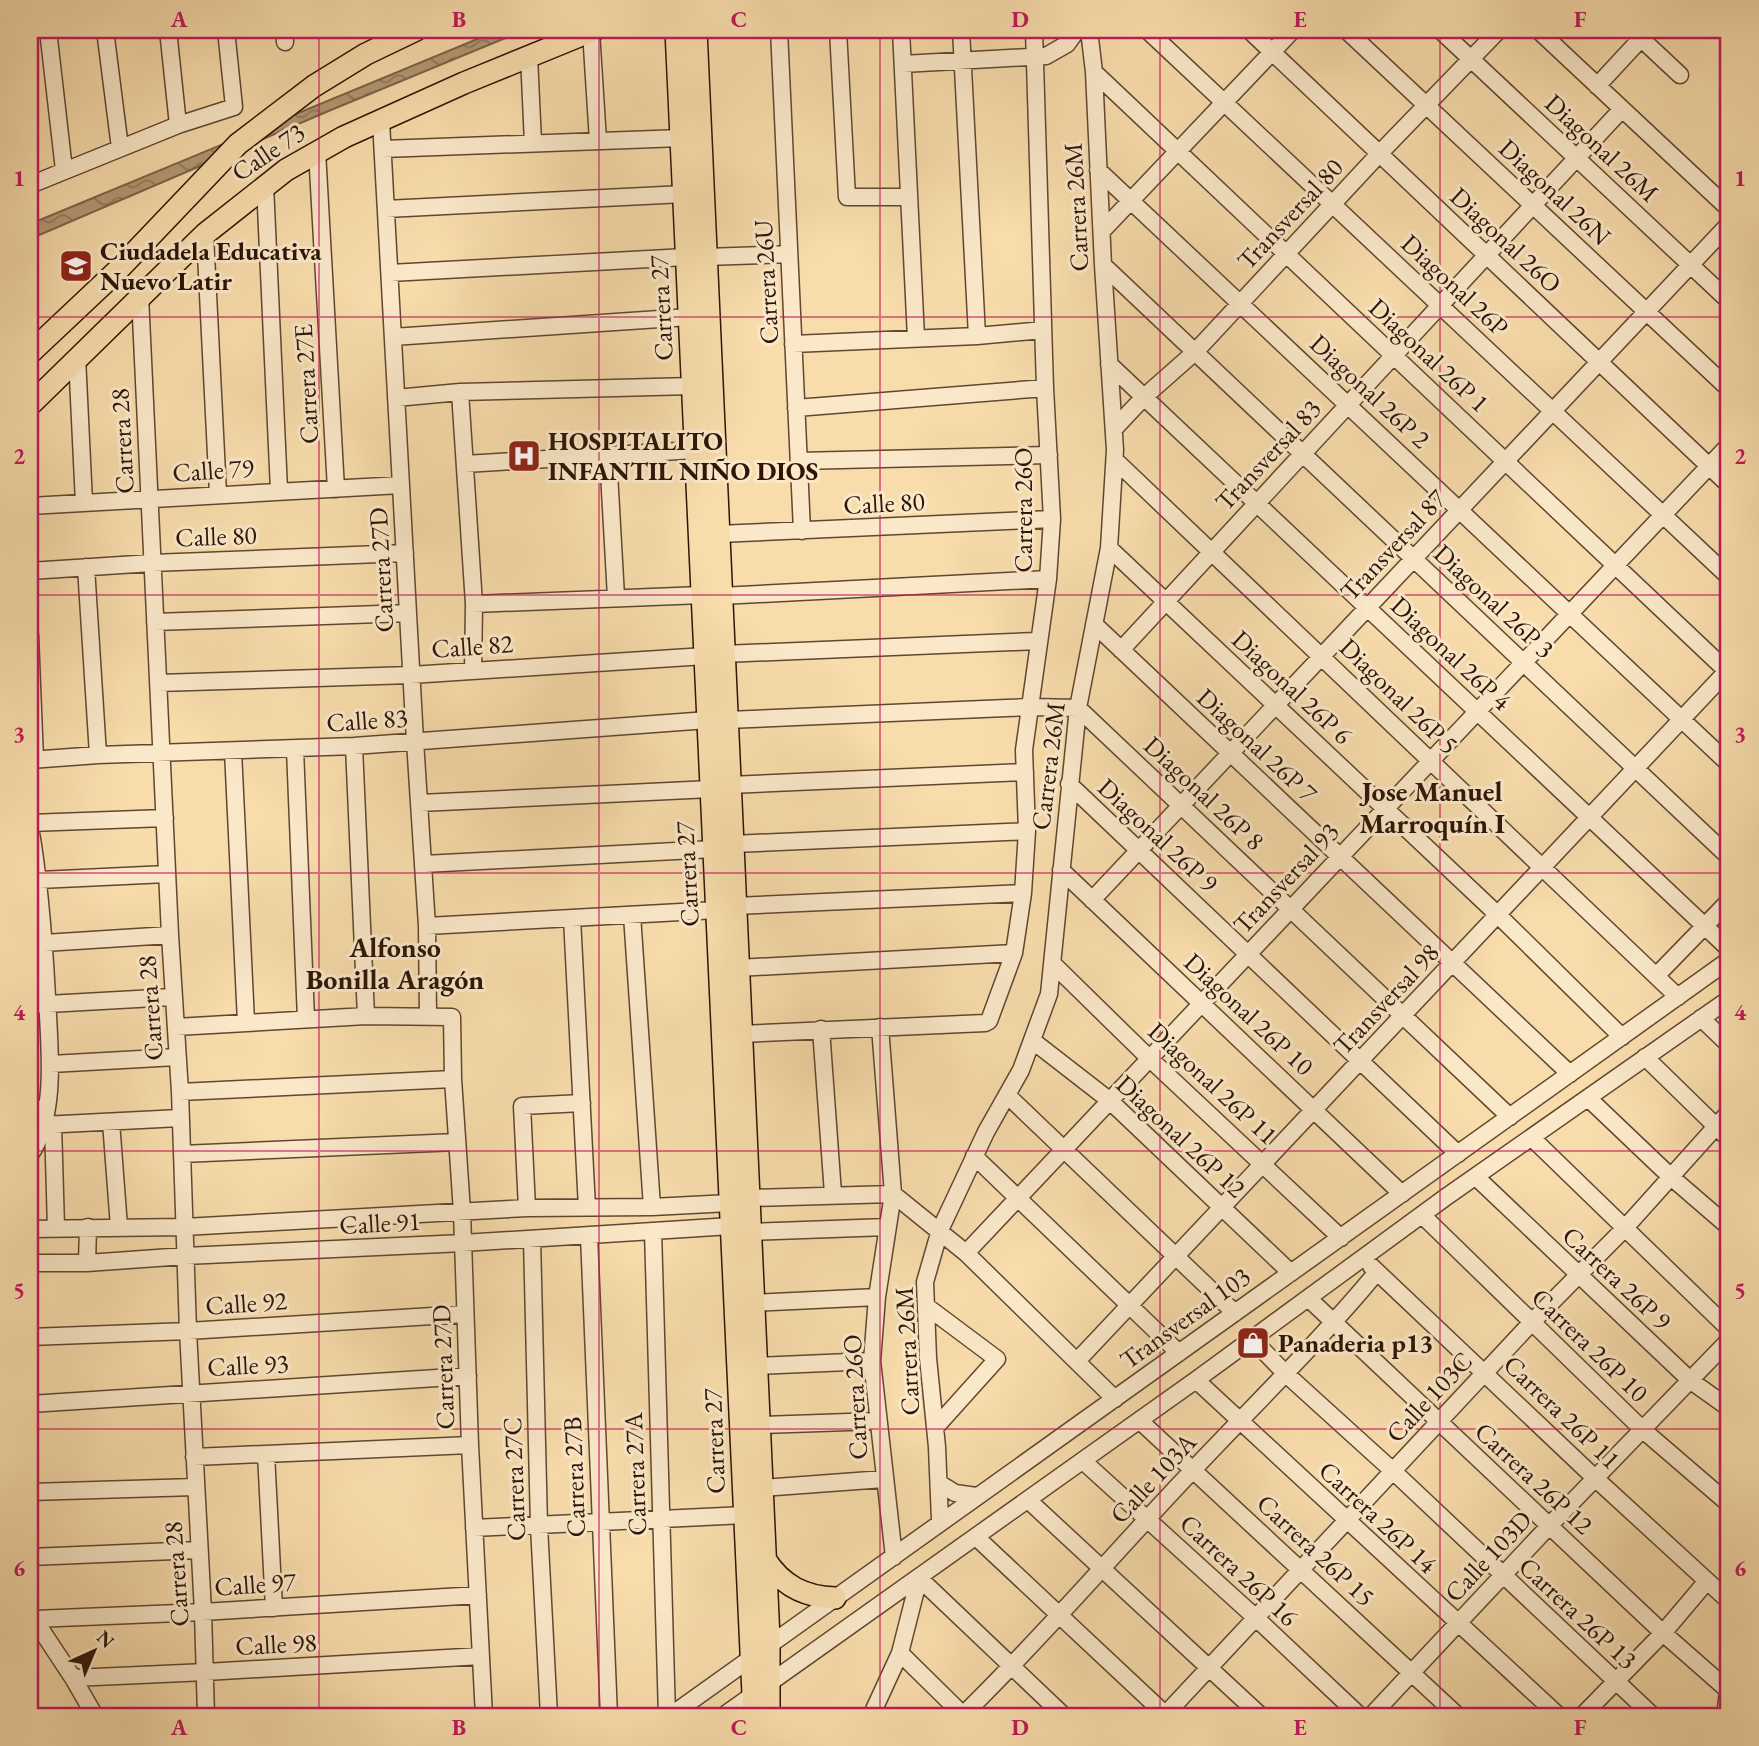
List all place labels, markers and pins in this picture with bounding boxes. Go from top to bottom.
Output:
place label: Ciudadela Educativa Nuevo Latir [100,234,322,298]
school or university icon: Ciudadela Educativa Nuevo Latir [57,247,95,285]
place label: HOSPITALITO INFANTIL NIÑO DIOS [548,424,818,488]
hospital icon: HOSPITALITO INFANTIL NIÑO DIOS [505,437,543,475]
shop icon: Panaderia p13 [1234,1324,1272,1362]
place label: Panaderia p13 [1278,1326,1433,1360]

